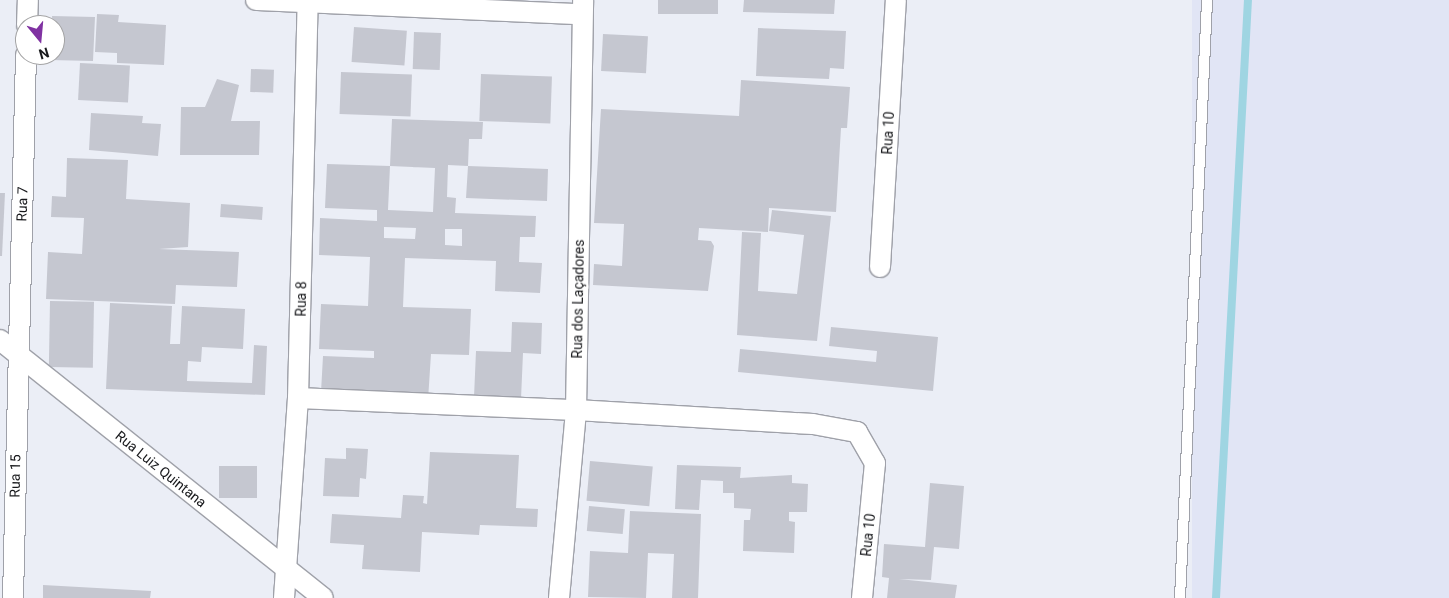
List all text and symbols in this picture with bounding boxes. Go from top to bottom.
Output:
north arrow [15,15,65,65]
text: N [37,44,51,62]
street label: Rua 10 [878,111,898,155]
street label: Rua 7 [13,186,31,222]
street label: Rua dos Laçadores [569,239,587,359]
street label: Rua 8 [292,281,310,317]
street label: Rua Luiz Quintana [112,427,210,511]
street label: Rua 15 [6,454,24,498]
street label: Rua 10 [857,513,879,557]

